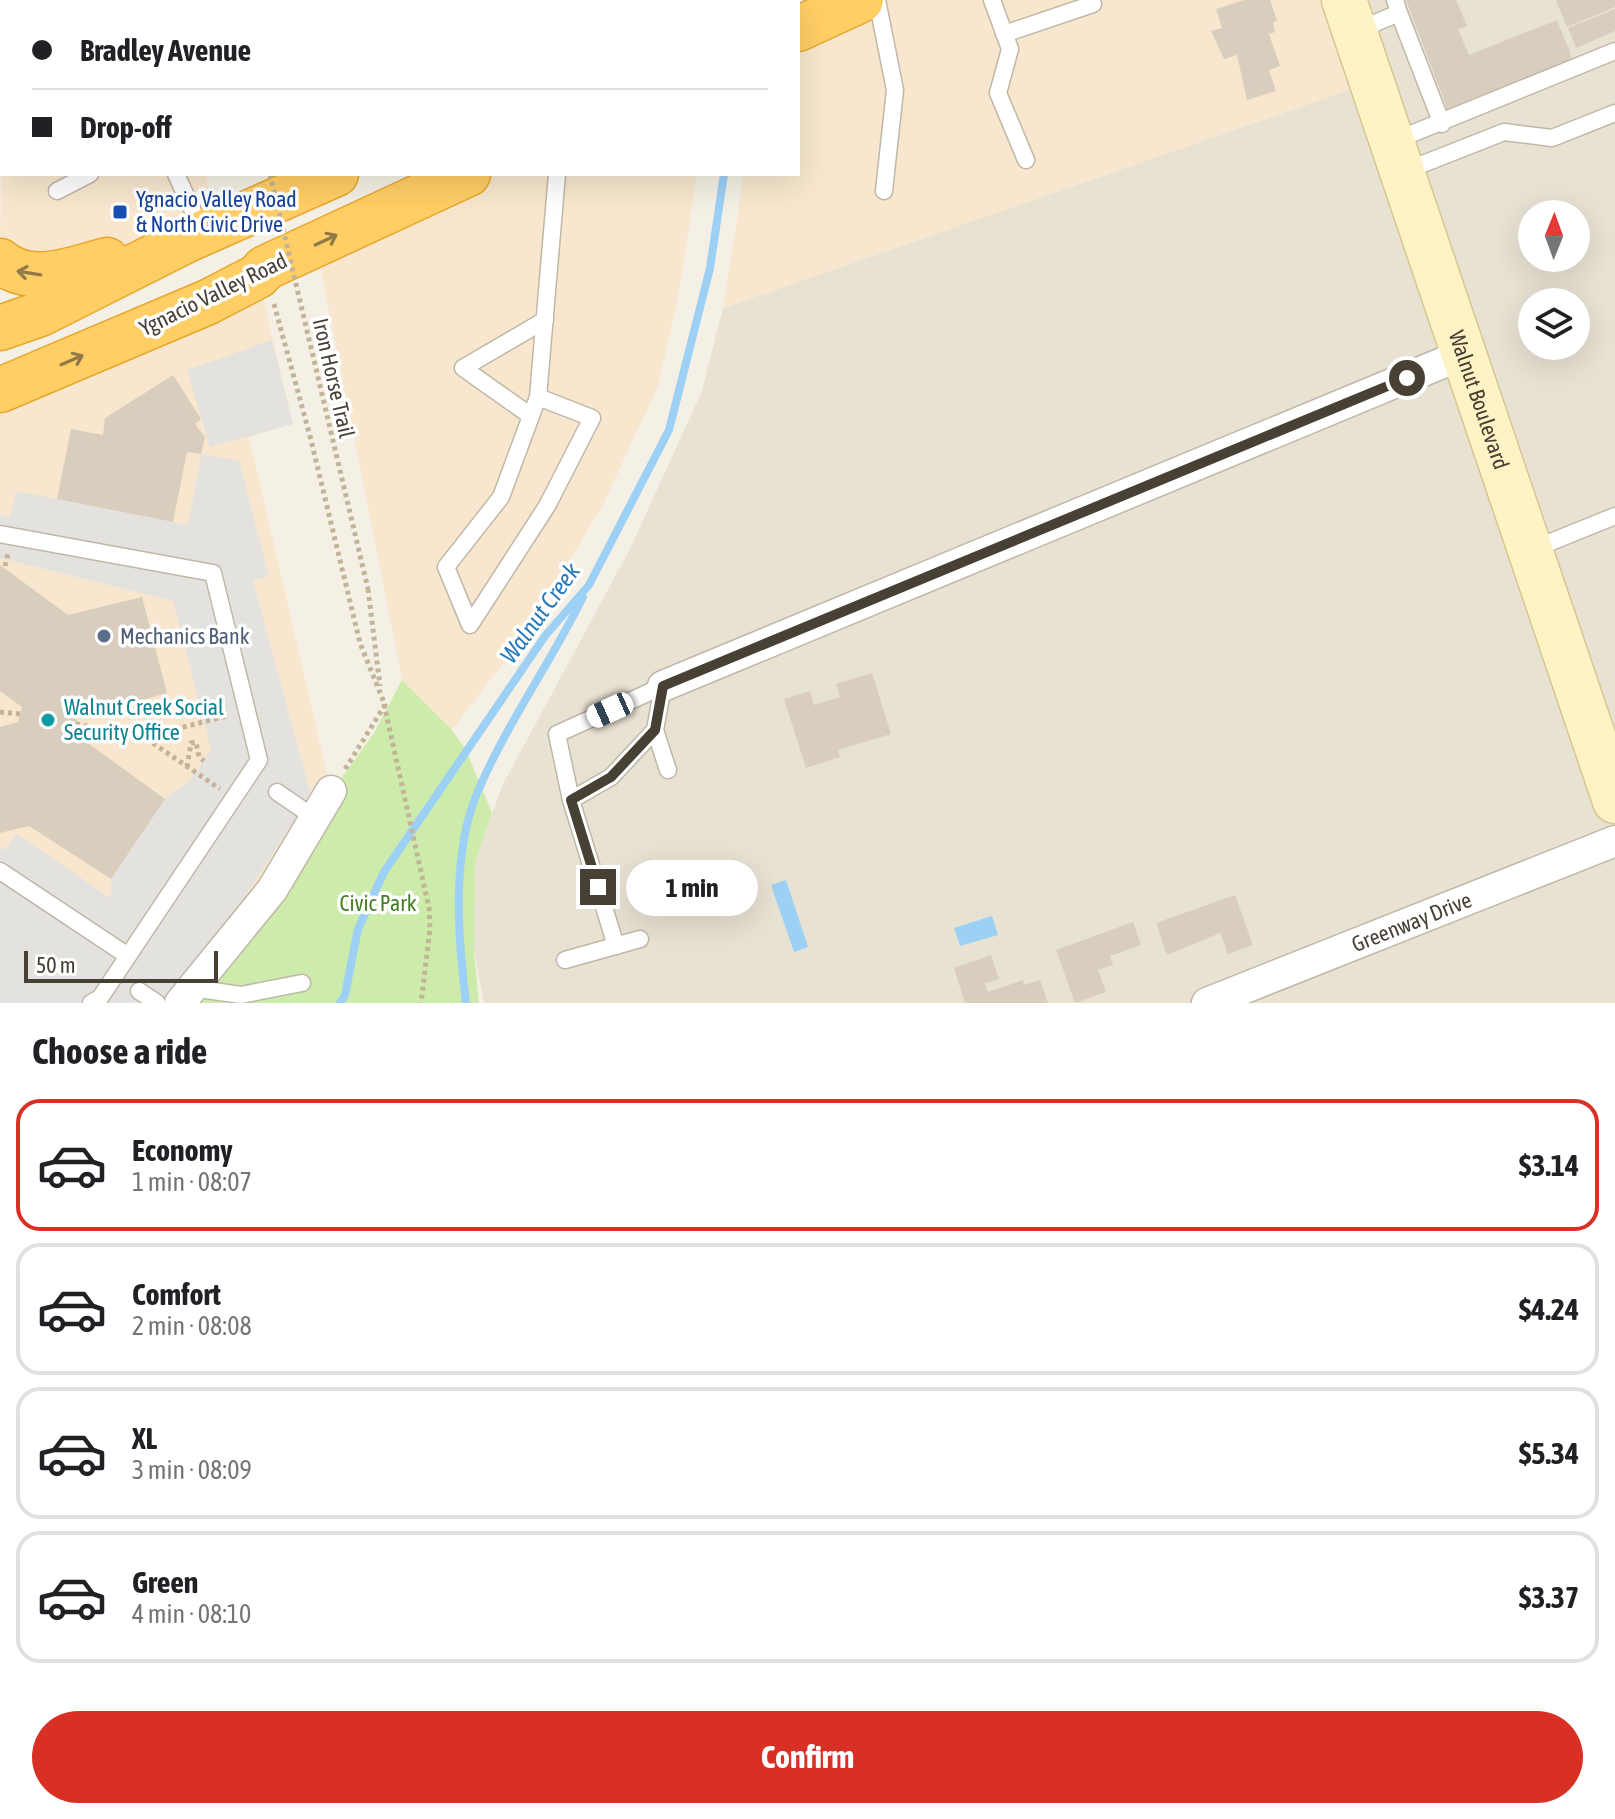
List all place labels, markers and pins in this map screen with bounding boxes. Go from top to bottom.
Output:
place label: Ygnacio Valley Road & North Civic Drive [136,186,297,237]
marker: Ygnacio Valley Road & North Civic Drive [111,203,129,221]
place label: Mechanics Bank [120,623,250,649]
marker: Mechanics Bank [95,627,113,645]
place label: Walnut Creek Social Security Office [64,694,224,745]
marker: Walnut Creek Social Security Office [39,711,57,729]

